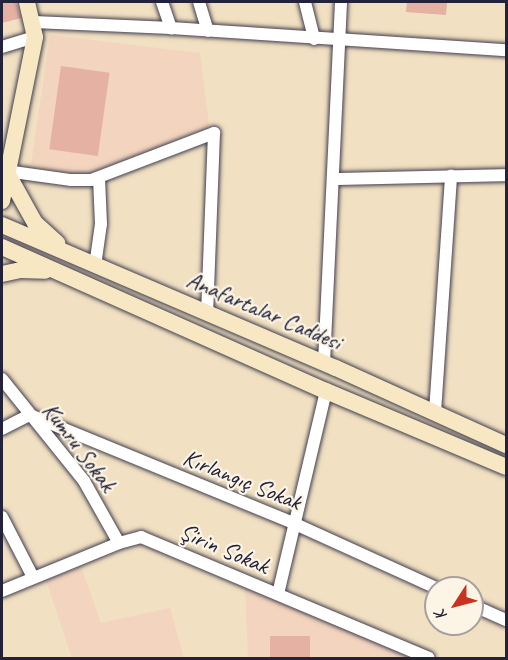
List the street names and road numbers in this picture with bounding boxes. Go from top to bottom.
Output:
street label: Anafartalar Caddesi [182,265,346,357]
street label: Kumru Sokak [36,397,122,497]
street label: Kırlangıç Sokak [179,443,305,517]
street label: Şirin Sokak [176,518,272,580]

